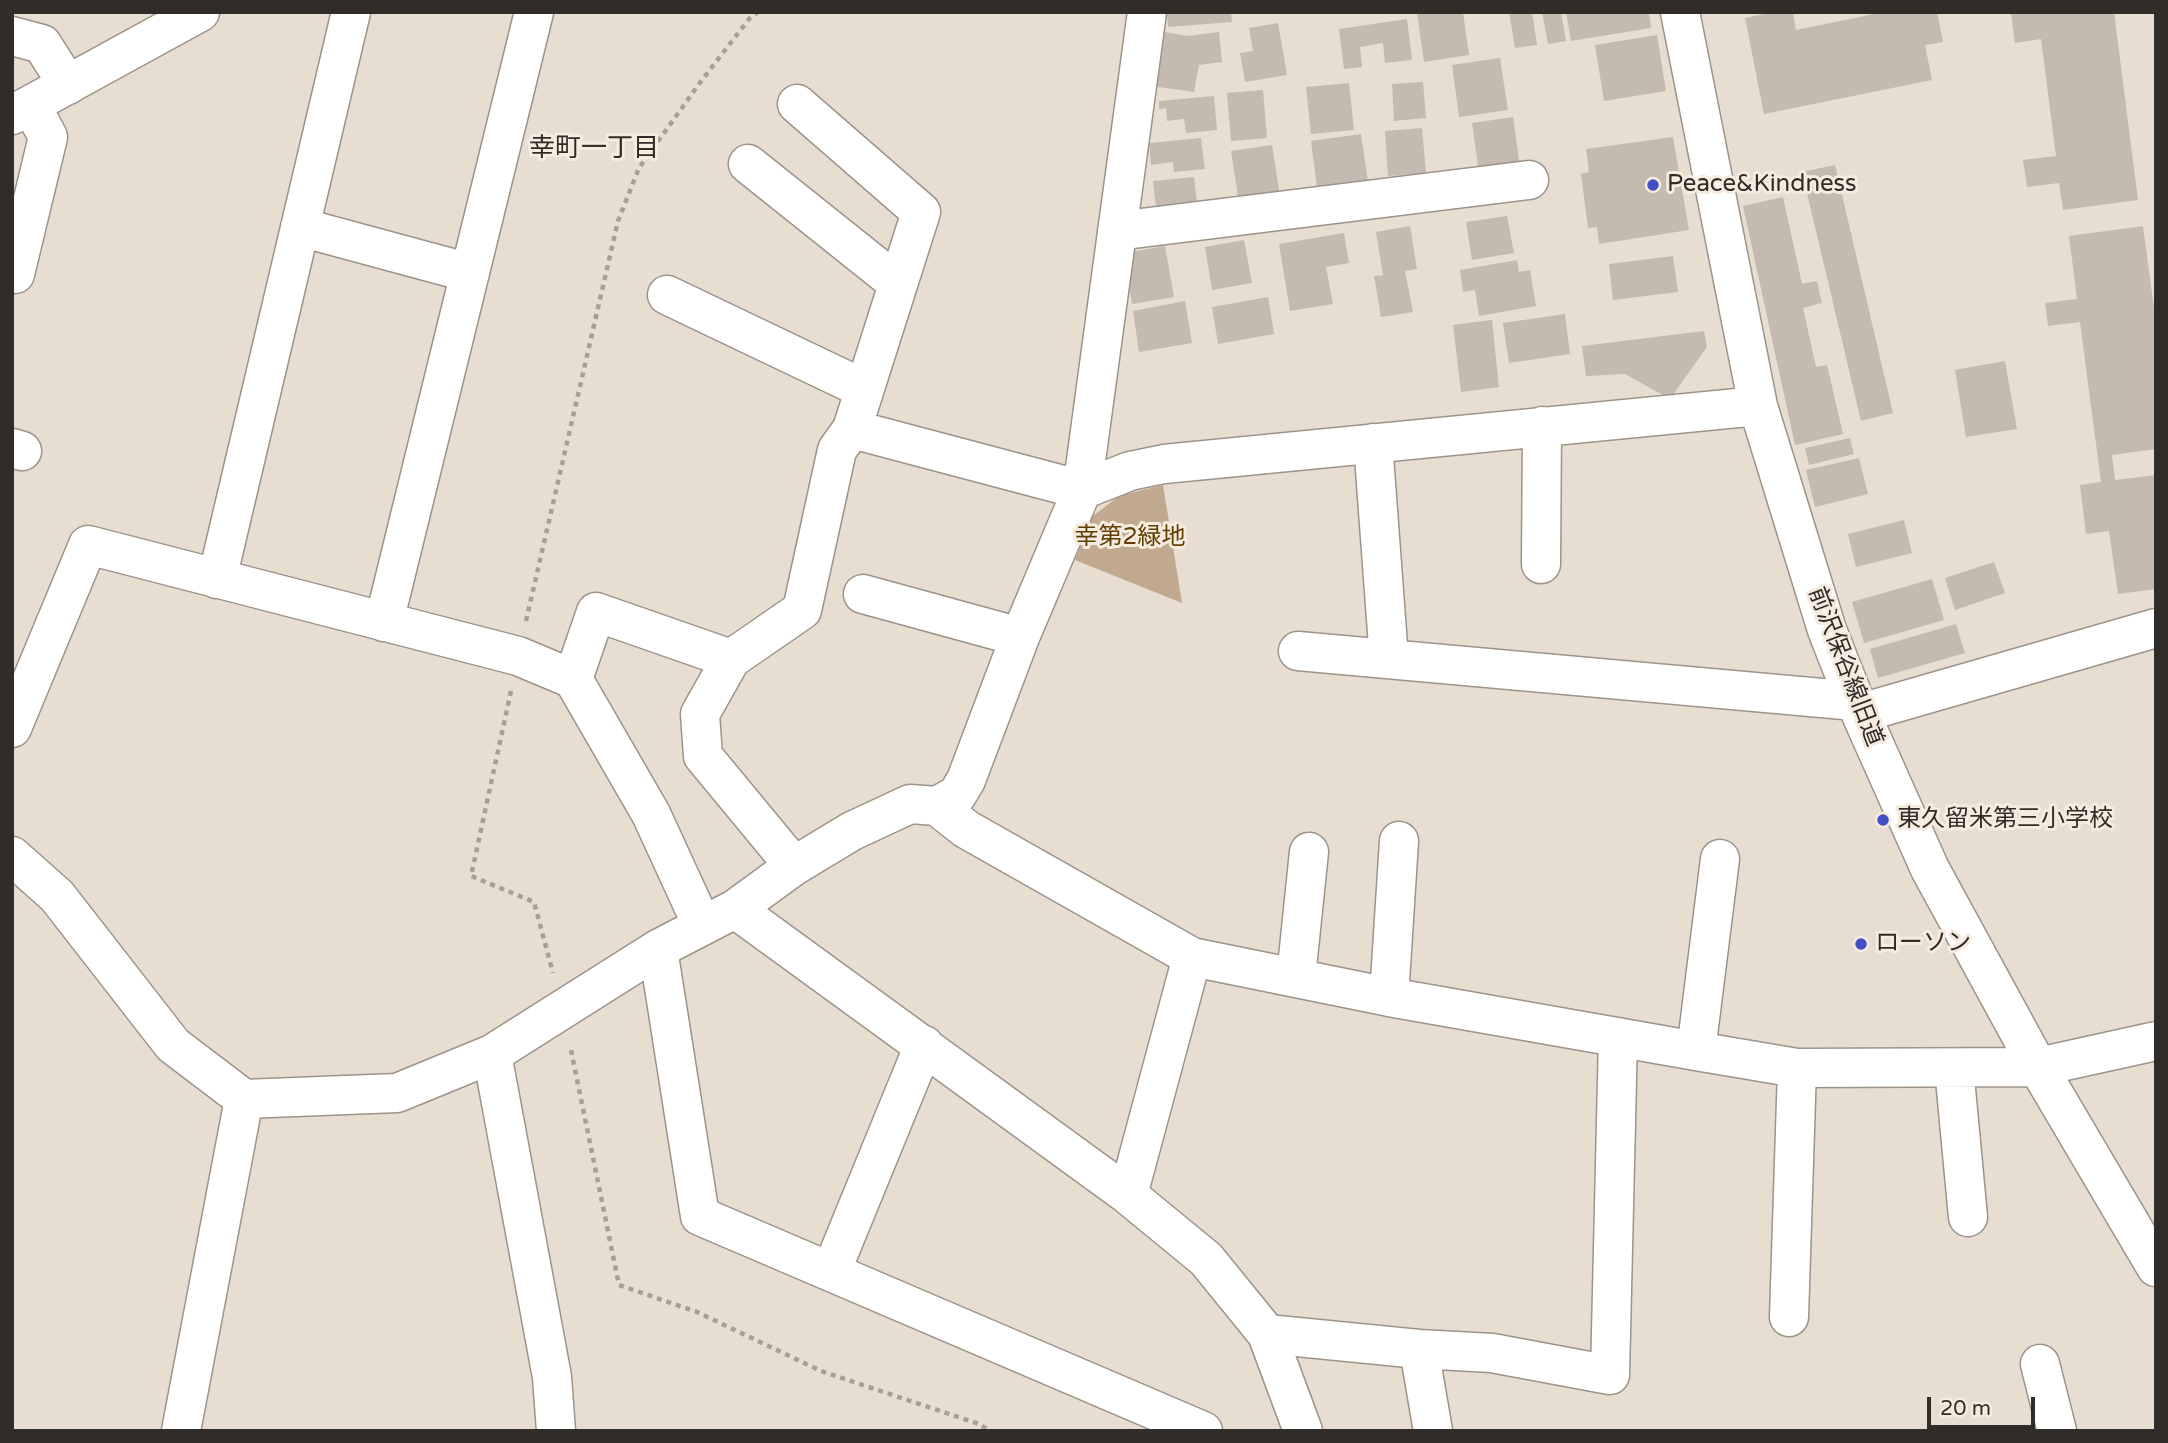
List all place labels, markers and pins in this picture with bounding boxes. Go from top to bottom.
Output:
place label: Peace&Kindness [1667,171,1857,199]
marker: Peace&Kindness [1645,177,1661,193]
place label: 東久留米第三小学校 [1897,806,2113,834]
marker: 東久留米第三小学校 [1875,812,1891,828]
place label: ローソン [1875,930,1971,958]
marker: ローソン [1853,936,1869,952]

